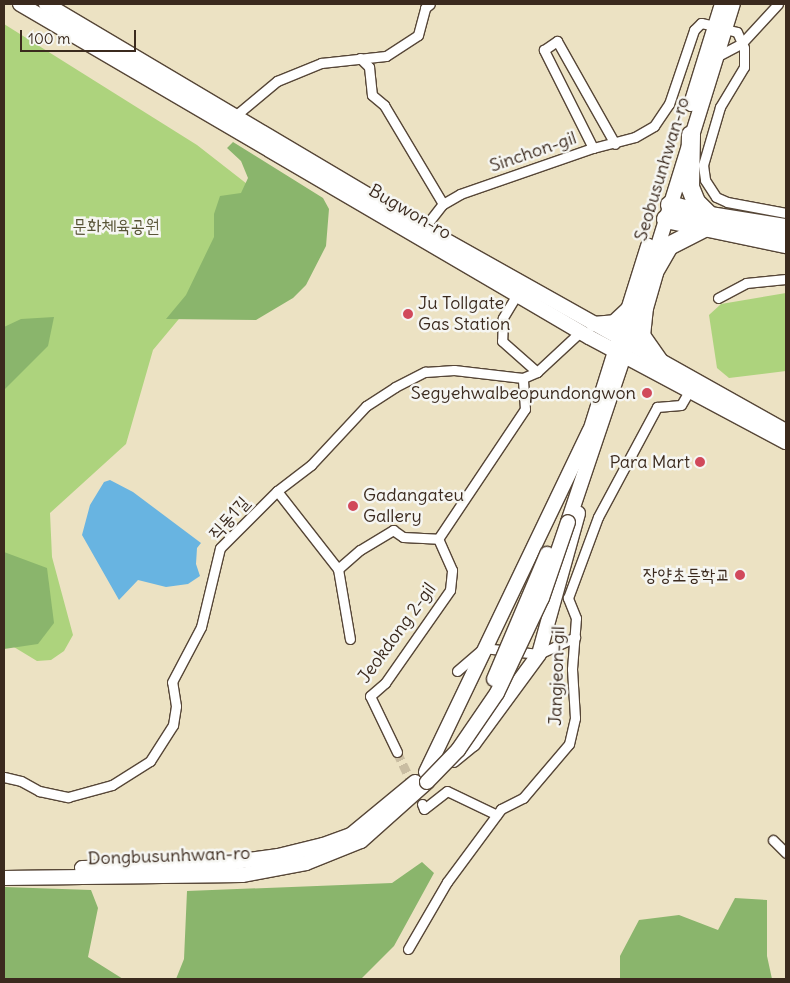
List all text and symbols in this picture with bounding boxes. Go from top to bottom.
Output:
scale bar [22,20,139,52]
text: 100 m [28,29,70,48]
street label: Seobusunhwan-ro [630,95,694,243]
street label: Sinchon-gil [487,127,579,177]
street label: Bugwon-ro [365,180,455,244]
park label: 문화체육공원 [73,215,159,237]
place label: Ju Tollgate Gas Station [418,293,510,336]
marker: Ju Tollgate Gas Station [402,308,414,320]
place label: Segyehwalbeopundongwon [411,382,636,404]
marker: Segyehwalbeopundongwon [640,386,654,400]
place label: Para Mart [609,451,690,473]
marker: Para Mart [694,456,706,468]
place label: Gadangateu Gallery [363,485,464,528]
street label: 직동1길 [204,492,254,544]
marker: Gadangateu Gallery [347,500,359,512]
place label: 장양초등학교 [643,564,730,586]
marker: 장양초등학교 [734,569,746,581]
street label: Jeokdong 2-gil [353,579,441,687]
street label: Jangjeon-gil [544,626,570,726]
street label: Dongbusunhwan-ro [87,842,251,870]

